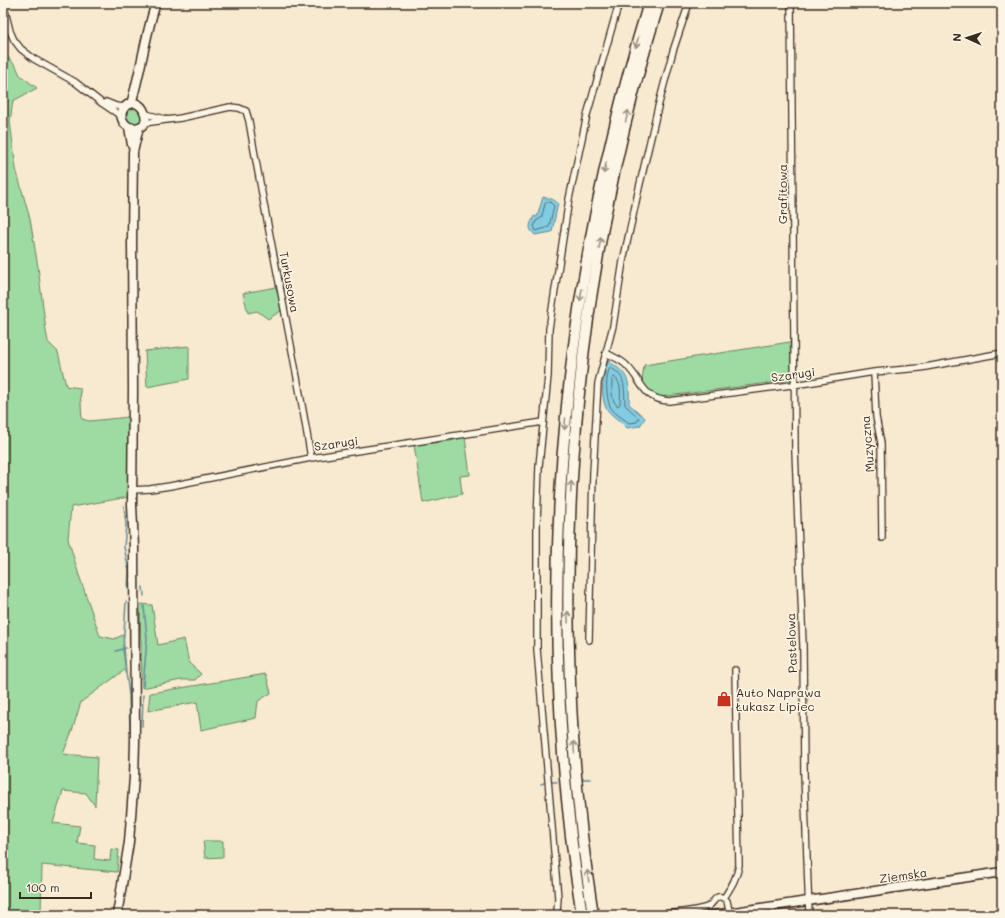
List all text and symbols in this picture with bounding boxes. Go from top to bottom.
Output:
north arrow [947,18,987,58]
text: N [949,33,964,42]
one-way arrow [633,35,640,48]
one-way arrow [624,110,632,123]
one-way arrow [601,161,609,174]
street label: Grafitowa [774,164,790,224]
one-way arrow [596,237,604,250]
street label: Turkusowa [276,250,304,314]
one-way arrow [577,288,585,301]
street label: Szarugi [770,363,816,385]
street label: Muzyczna [857,415,877,473]
one-way arrow [561,417,568,430]
street label: Szarugi [313,432,359,454]
one-way arrow [567,481,575,494]
one-way arrow [564,611,572,624]
street label: Pastelowa [782,613,800,673]
place label: Auto Naprawa Łukasz Lipiec [736,684,821,714]
shop icon: Auto Naprawa Łukasz Lipiec [715,690,733,708]
one-way arrow [570,741,577,754]
street label: Ziemska [878,864,928,886]
one-way arrow [584,870,592,883]
scale bar [20,874,91,900]
text: 100 m [26,879,60,895]

